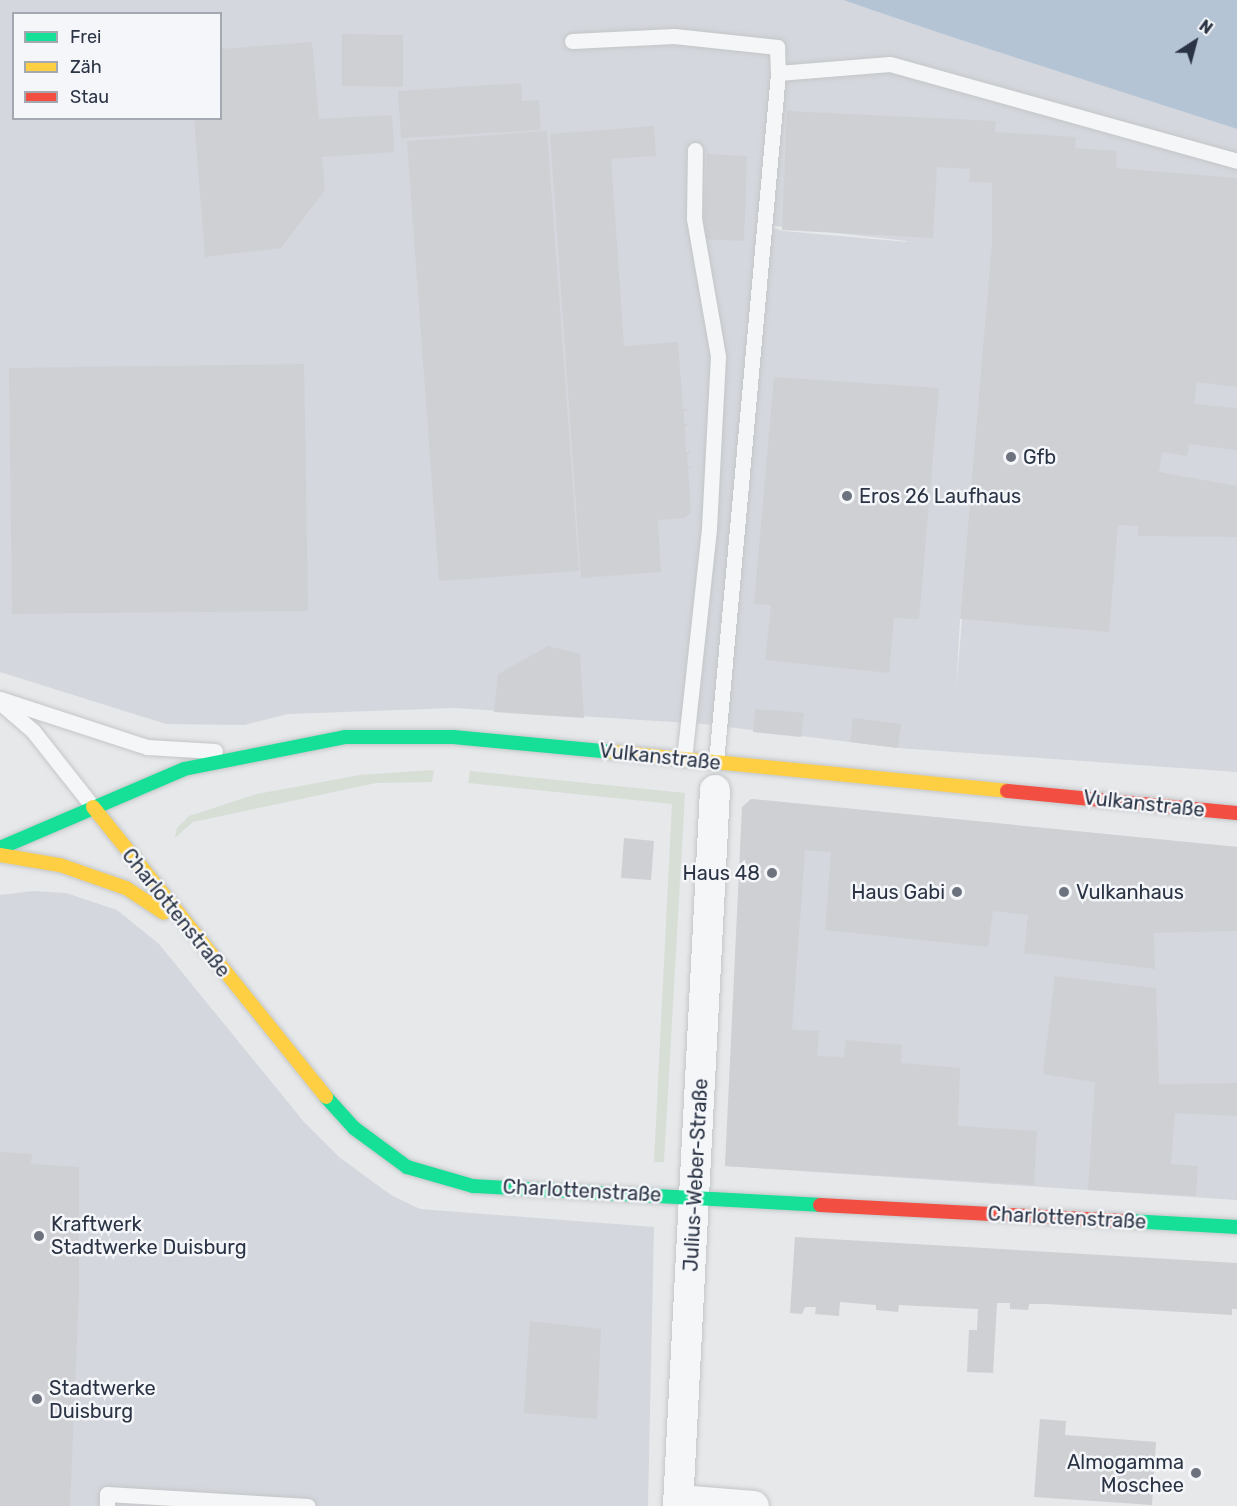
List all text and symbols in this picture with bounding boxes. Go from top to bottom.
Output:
legend [12,12,222,120]
north arrow [1165,12,1225,72]
text: N [1196,16,1216,38]
text: Frei [70,26,101,48]
text: Zäh [70,56,102,78]
text: Stau [70,86,109,108]
place label: Gfb [1023,445,1056,469]
marker: Gfb [1004,450,1018,464]
place label: Eros 26 Laufhaus [859,484,1021,508]
marker: Eros 26 Laufhaus [840,489,854,503]
street label: Vulkanstraße [598,739,722,775]
street label: Vulkanstraße [1082,786,1206,822]
street label: Charlottenstraße [117,844,235,982]
place label: Haus 48 [682,861,760,885]
marker: Haus 48 [765,866,779,880]
place label: Haus Gabi [851,880,945,904]
place label: Vulkanhaus [1076,880,1184,904]
marker: Haus Gabi [950,885,964,899]
marker: Vulkanhaus [1057,885,1071,899]
street label: Julius-Weber-Straße [679,1078,713,1272]
street label: Charlottenstraße [502,1175,662,1207]
street label: Charlottenstraße [987,1202,1147,1234]
place label: Kraftwerk Stadtwerke Duisburg [51,1212,247,1259]
marker: Kraftwerk Stadtwerke Duisburg [32,1229,46,1243]
place label: Stadtwerke Duisburg [49,1376,156,1423]
marker: Stadtwerke Duisburg [30,1392,44,1406]
place label: Almogamma Moschee [1067,1450,1184,1497]
marker: Almogamma Moschee [1189,1466,1203,1480]

